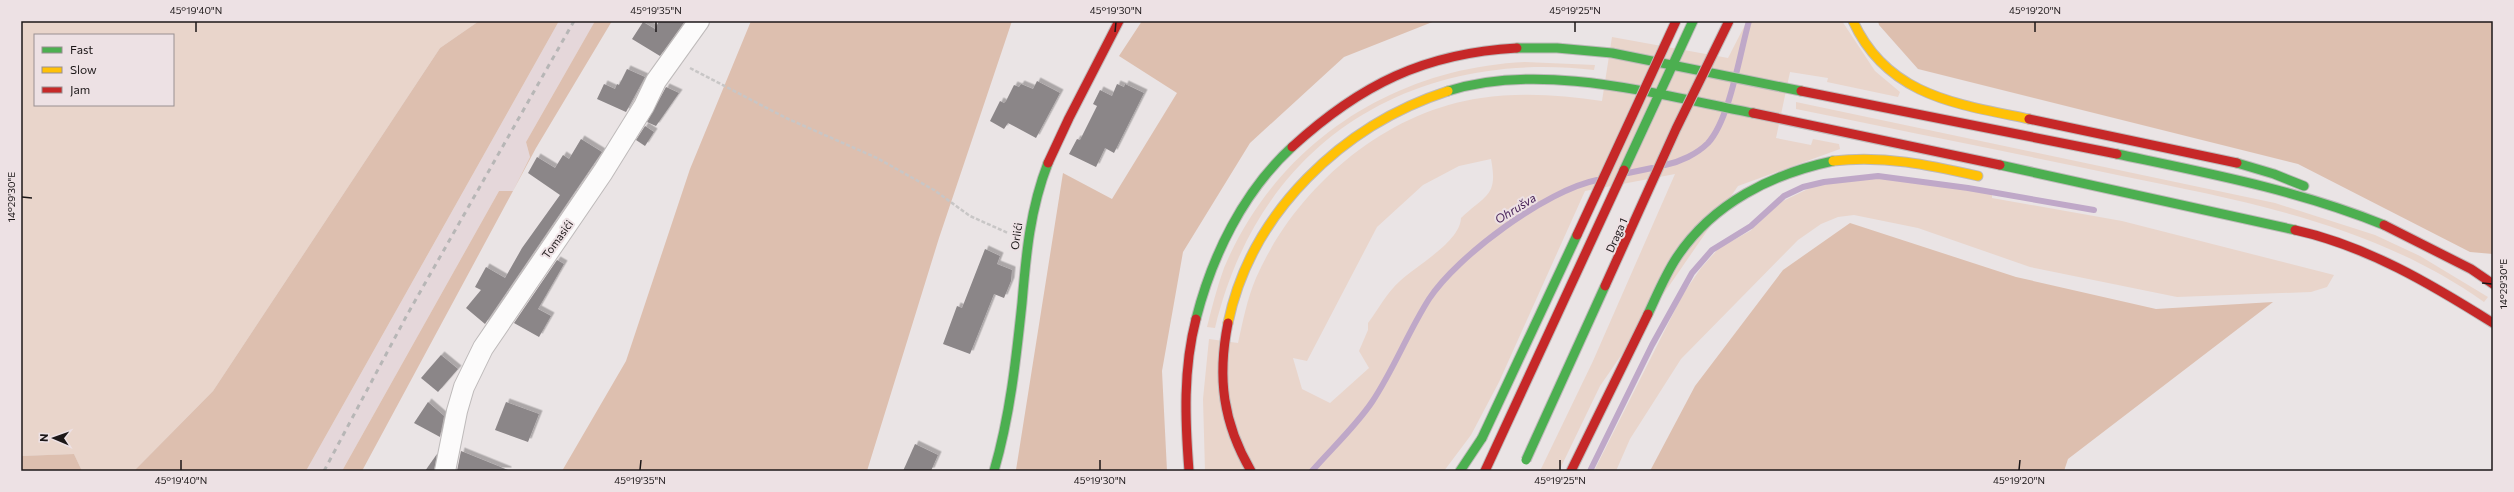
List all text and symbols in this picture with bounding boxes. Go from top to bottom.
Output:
text: 45°19'40"N [170,4,222,16]
text: 45°19'35"N [630,4,682,16]
text: 45°19'30"N [1090,4,1142,16]
text: 45°19'25"N [1549,4,1601,16]
text: 45°19'20"N [2009,4,2061,16]
legend [34,34,174,106]
text: Fast [70,42,93,56]
text: Slow [70,62,97,76]
text: Jam [70,82,90,97]
text: 14°29'30"E [5,172,17,222]
water label: Ohrušva [1492,190,1538,226]
street label: Draga 1 [1603,216,1629,254]
street label: Tomasići [539,217,575,261]
street label: Orlići [1008,221,1024,250]
text: 14°29'30"E [2497,259,2509,309]
north arrow [34,418,74,458]
text: N [37,433,50,442]
text: 45°19'40"N [155,474,207,486]
text: 45°19'35"N [614,474,666,486]
text: 45°19'30"N [1074,474,1126,486]
text: 45°19'25"N [1534,474,1586,486]
text: 45°19'20"N [1993,474,2045,486]

